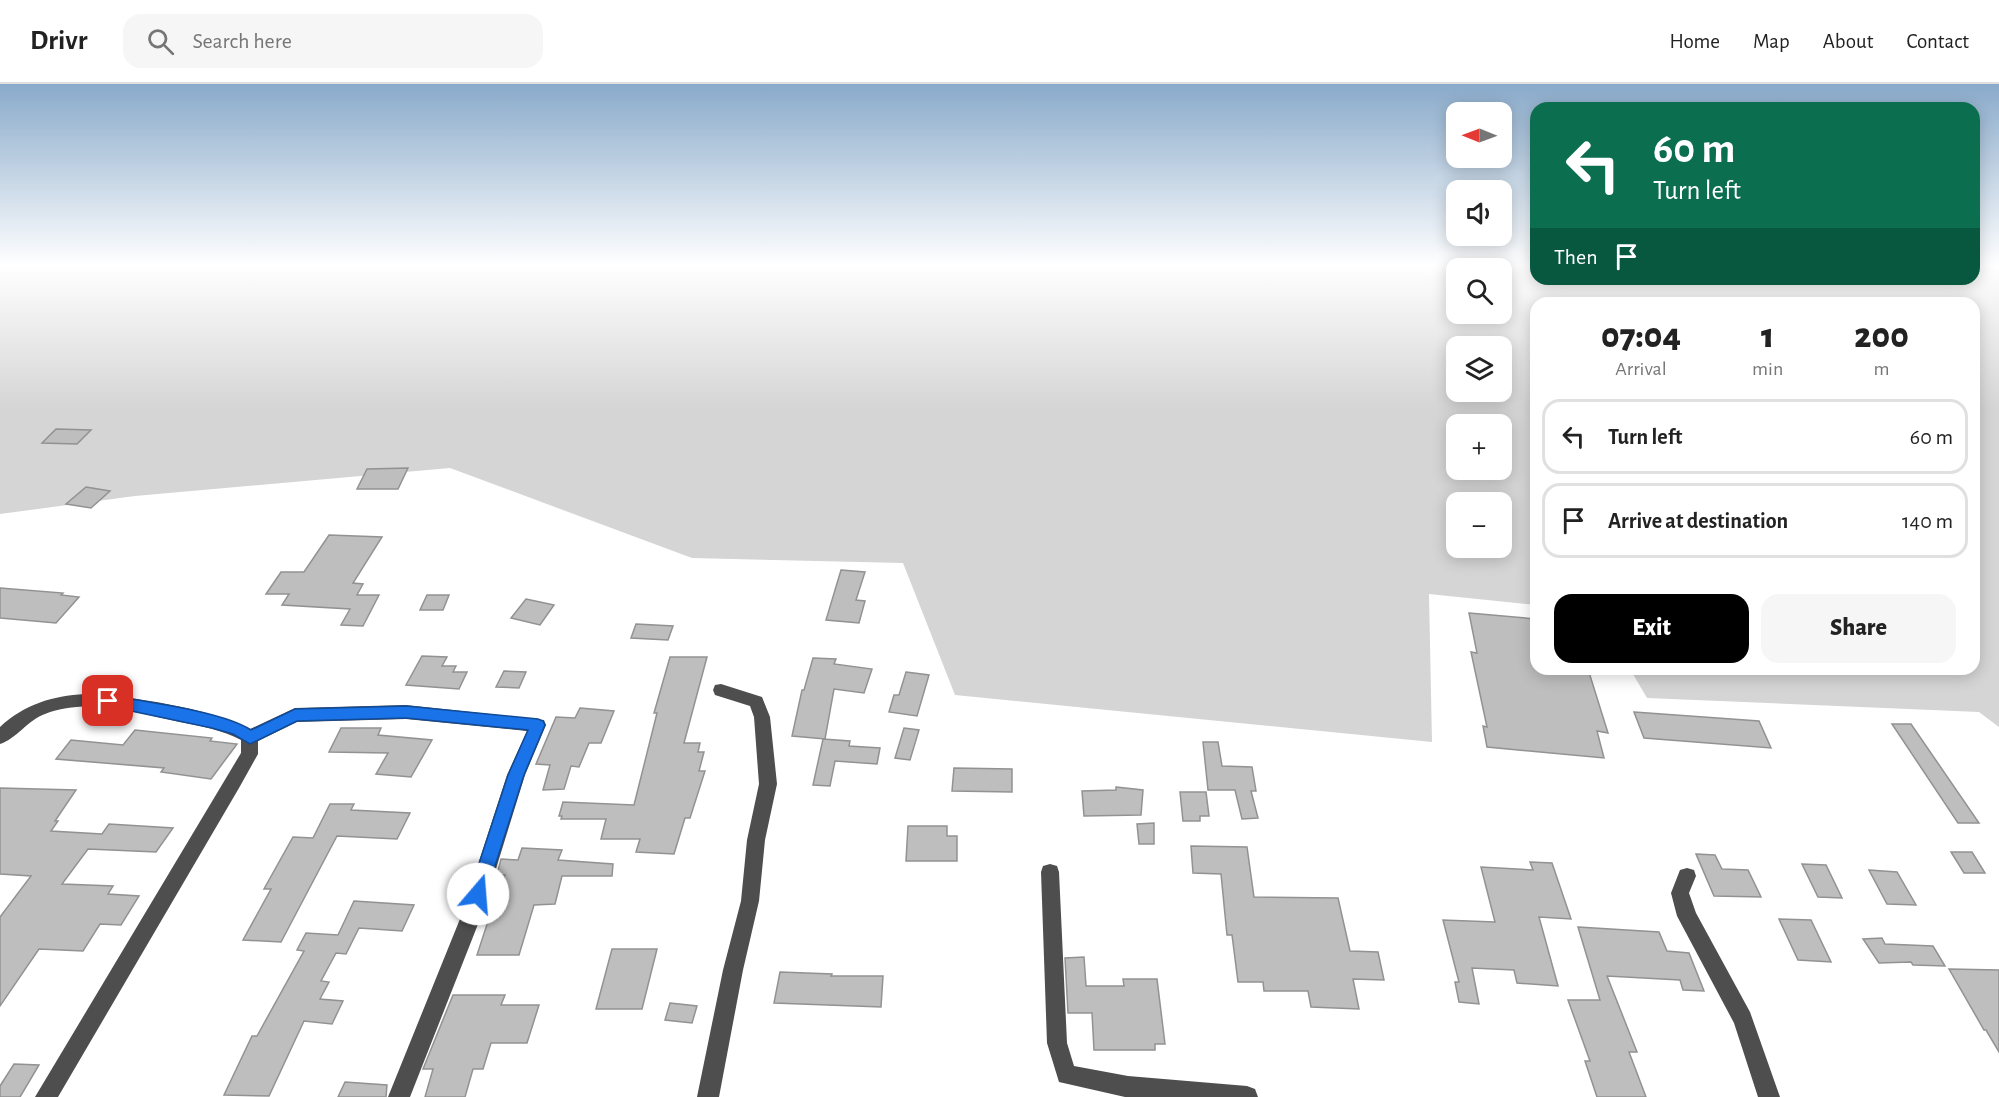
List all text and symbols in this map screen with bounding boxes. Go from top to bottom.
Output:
search box [123,14,543,68]
icon: search [144,25,177,58]
text: Drivr [30,27,87,55]
text: Search here [192,30,292,52]
text: Home [1669,31,1720,52]
text: Map [1753,31,1790,52]
text: About [1823,31,1873,52]
text: Contact [1906,31,1969,52]
north arrow [1446,102,1512,168]
map controls [1446,102,1512,558]
icon: left [1554,126,1632,204]
text: 60 m [1653,128,1735,170]
text: Turn left [1653,177,1741,204]
button: sound [1446,180,1512,246]
icon: arrive [1610,240,1643,273]
text: Then [1554,246,1598,268]
button: search [1446,258,1512,324]
text: 07:04 [1601,318,1681,354]
text: 1 [1761,318,1774,354]
text: 200 [1854,318,1909,354]
button: layers [1446,336,1512,402]
text: Arrival [1615,359,1667,379]
text: min [1752,359,1783,379]
text: m [1874,359,1890,379]
button: + [1446,414,1512,480]
icon: left [1557,420,1590,453]
text: Turn left [1608,426,1682,448]
text: 60 m [1910,426,1953,448]
button: − [1446,492,1512,558]
icon: arrive [1557,504,1590,537]
text: Arrive at destination [1608,510,1788,532]
text: 140 m [1902,510,1953,532]
button: Exit [1554,594,1749,663]
button: Share [1761,594,1956,663]
pin [82,675,133,726]
icon: arrive [91,684,124,717]
position arrow [446,862,510,926]

